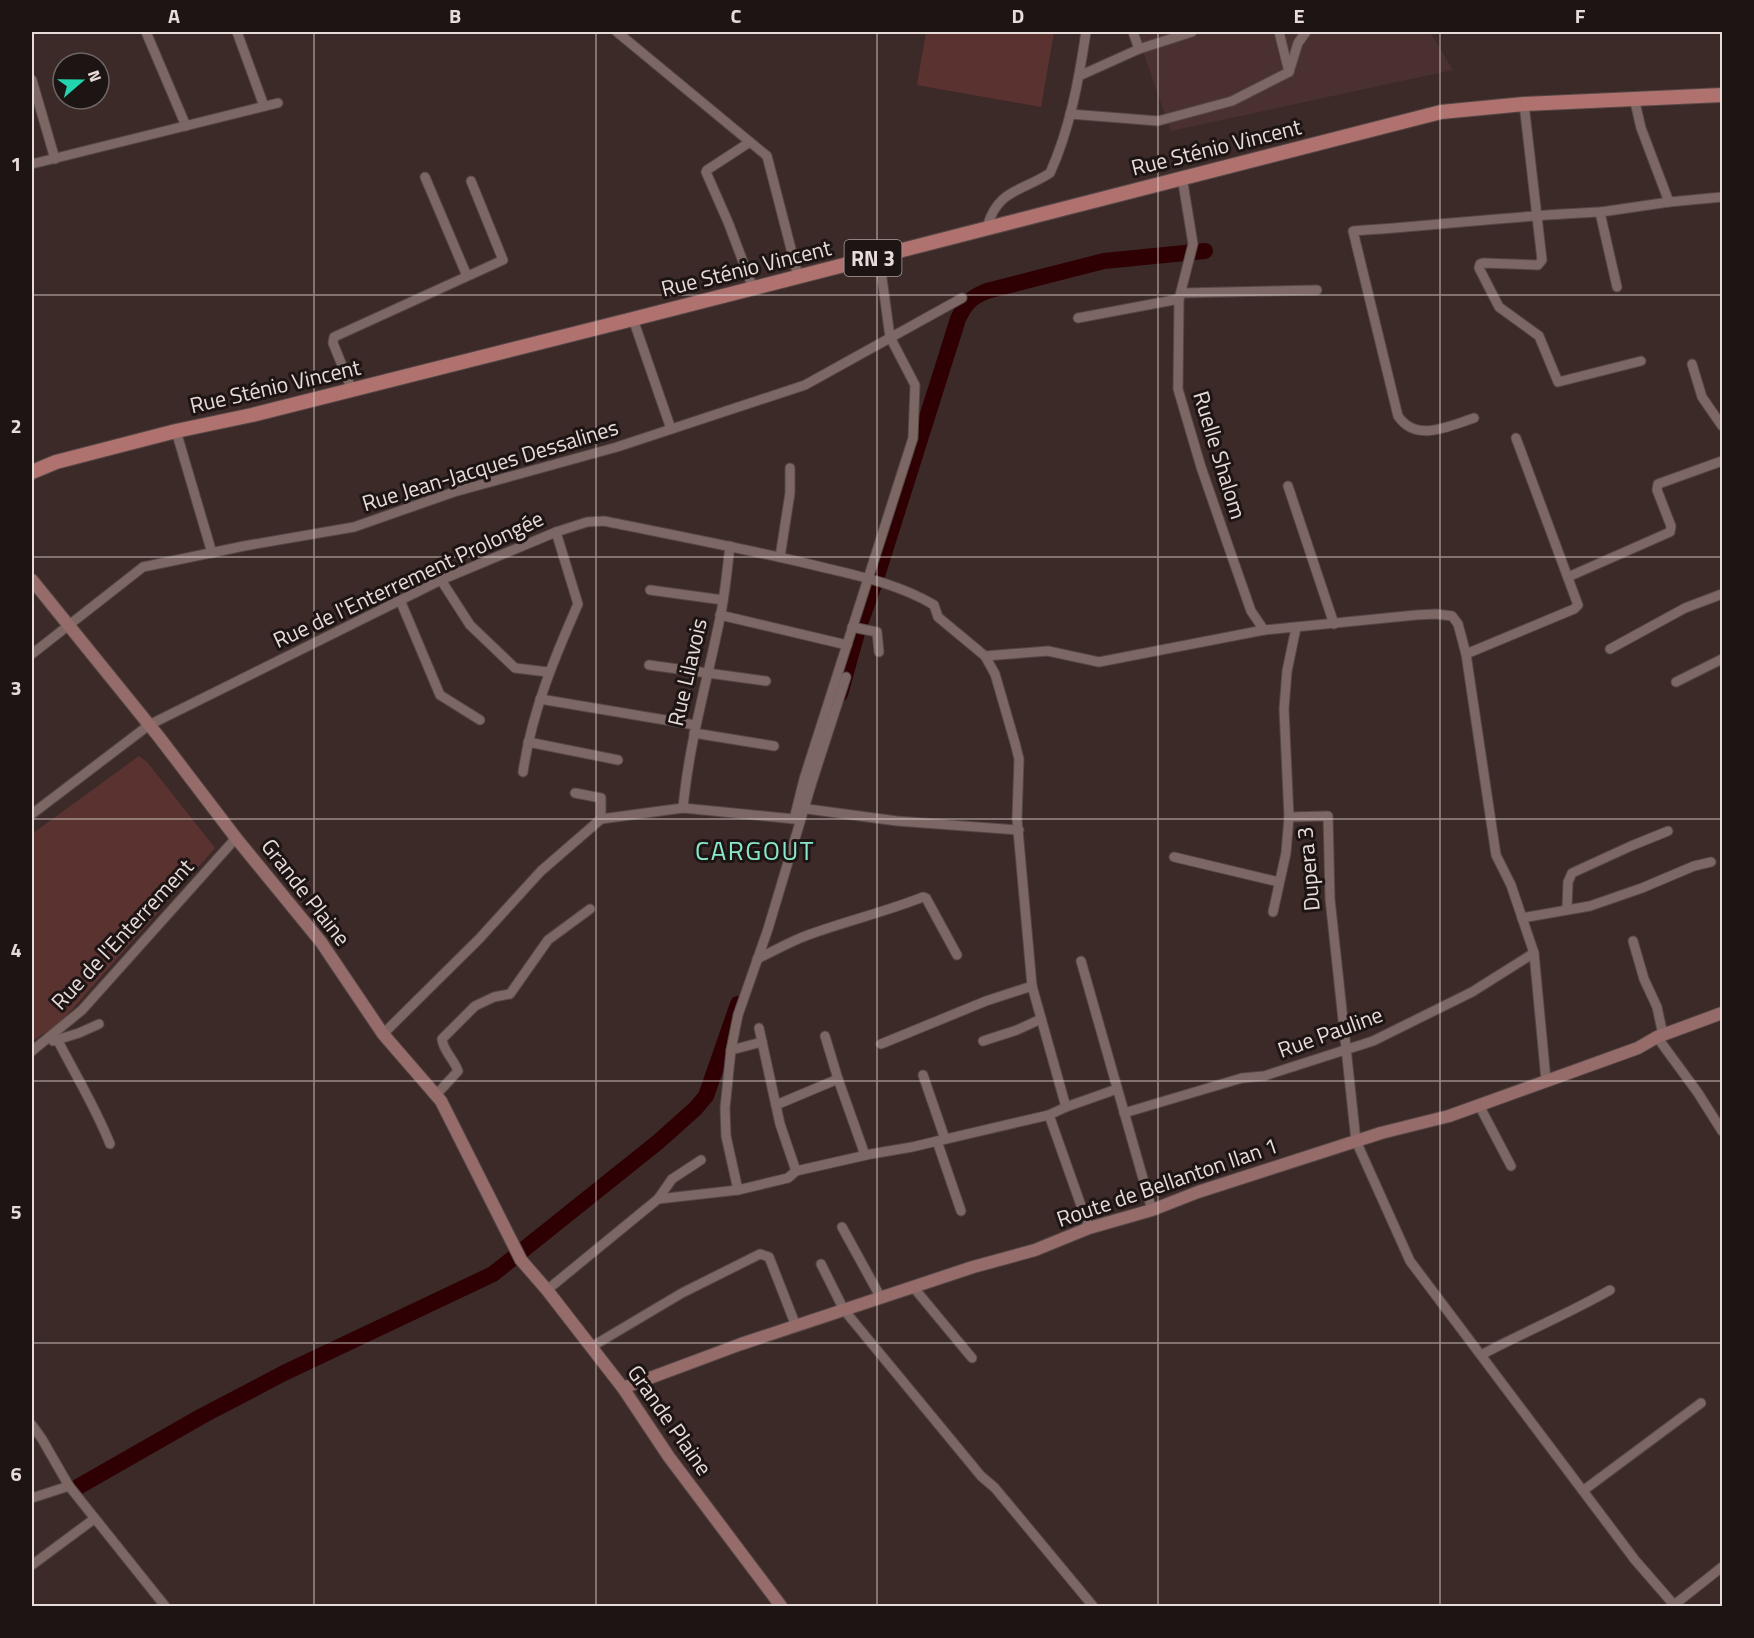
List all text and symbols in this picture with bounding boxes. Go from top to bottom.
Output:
text: A [168,0,180,31]
text: B [449,0,461,31]
text: C [731,0,742,31]
text: D [1012,0,1024,31]
text: E [1293,0,1305,31]
text: F [1575,0,1586,31]
north arrow [51,51,111,111]
text: N [82,67,108,85]
street label: Rue Sténio Vincent [1127,109,1305,185]
text: 1 [10,148,22,179]
street label: Rue Sténio Vincent [657,230,835,306]
road number: RN 3 [844,240,902,276]
street label: Rue Sténio Vincent [186,350,364,422]
street label: Ruelle Shalom [1184,387,1256,523]
text: 2 [10,410,22,441]
street label: Rue Jean-Jacques Dessalines [358,410,622,520]
street label: Rue de l'Enterrement Prolongée [267,501,549,657]
street label: Rue Lilavois [658,615,716,729]
text: 3 [10,672,22,703]
street label: Dupera 3 [1287,825,1329,913]
street label: Grande Plaine [253,831,359,953]
district label: CARGOUT [695,831,815,870]
street label: Rue de l'Enterrement [43,850,202,1017]
text: 4 [10,934,22,965]
street label: Rue Pauline [1273,997,1387,1067]
street label: Route de Bellanton Ilan 1 [1052,1128,1282,1236]
text: 5 [10,1196,22,1227]
street label: Grande Plaine [619,1358,721,1482]
text: 6 [10,1458,22,1489]

